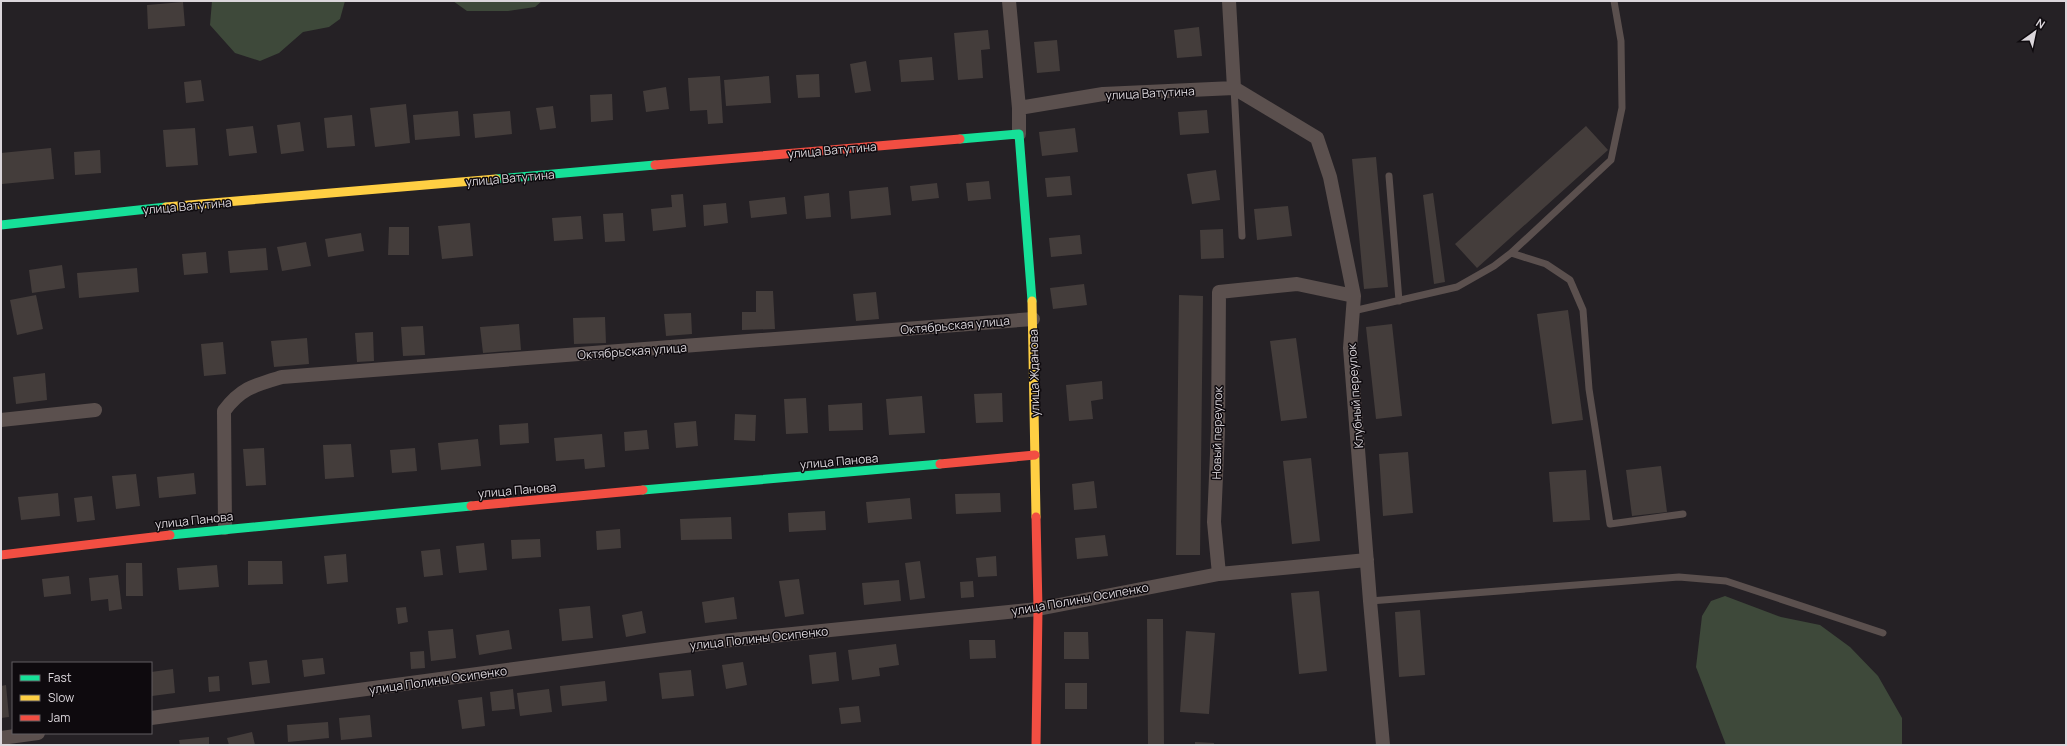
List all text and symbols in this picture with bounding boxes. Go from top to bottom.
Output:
north arrow [2015,12,2055,52]
text: N [2033,15,2048,32]
street label: улица Ватутина [1105,82,1195,104]
street label: улица Ватутина [787,138,877,162]
street label: улица Ватутина [465,166,555,190]
street label: улица Ватутина [142,194,232,218]
street label: Октябрьская улица [900,312,1010,338]
street label: улица Жданова [1025,329,1043,417]
street label: Октябрьская улица [577,339,687,363]
street label: Клубный переулок [1343,342,1367,449]
street label: Новый переулок [1208,385,1226,480]
street label: улица Панова [799,449,879,473]
street label: улица Панова [477,478,557,502]
street label: улица Панова [154,507,234,533]
street label: улица Полины Осипенко [1010,579,1150,619]
street label: улица Полины Осипенко [689,622,829,654]
legend [12,662,152,734]
street label: улица Полины Осипенко [368,662,508,698]
text: Fast [48,669,72,686]
text: Slow [48,689,74,706]
text: Jam [48,709,70,726]

